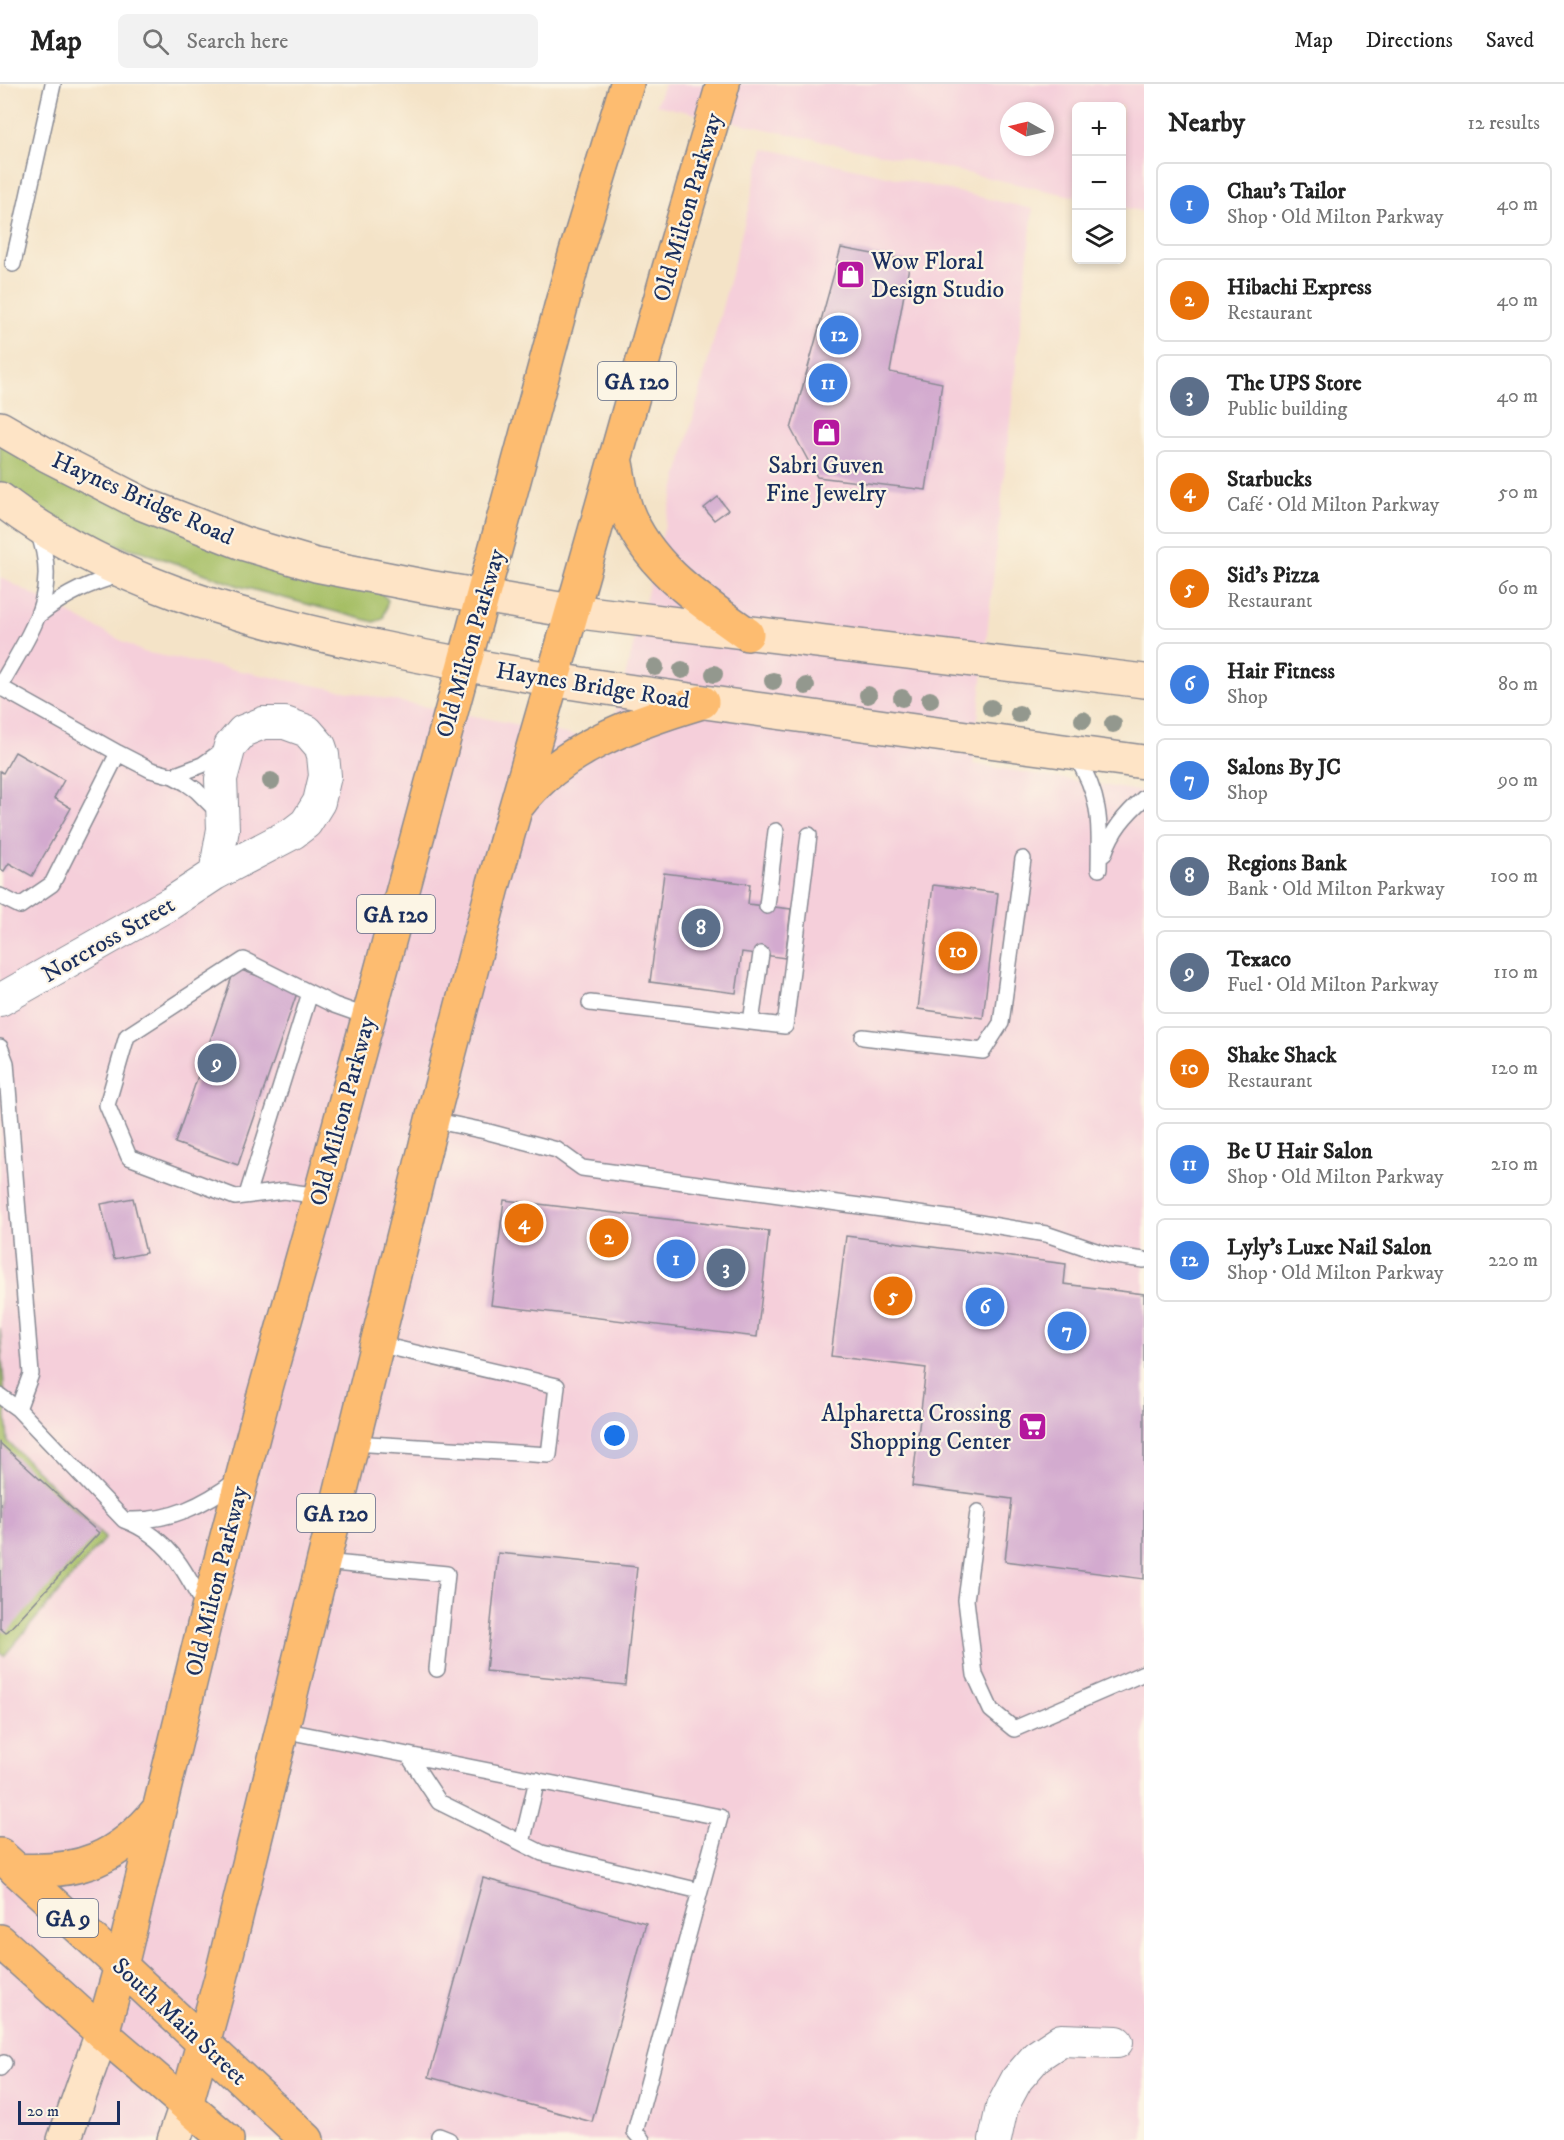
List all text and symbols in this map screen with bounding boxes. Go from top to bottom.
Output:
search box [118,14,538,68]
text: Map [30,24,82,59]
icon: search [139,25,172,58]
text: Search here [187,28,288,55]
text: Map [1294,28,1333,54]
text: Directions [1366,28,1453,54]
text: Saved [1486,28,1534,54]
north arrow [1000,102,1054,156]
map controls [1072,102,1126,264]
button: + [1072,102,1126,156]
text: Nearby [1168,107,1245,140]
street label: Old Milton Parkway [647,109,729,305]
text: 12 results [1467,111,1540,136]
button: − [1072,156,1126,210]
text: Chau’s Tailor [1227,178,1346,205]
text: 1 [1186,192,1193,217]
text: 40 m [1496,192,1538,217]
text: Shop · Old Milton Parkway [1227,205,1444,230]
button: layers [1072,210,1126,264]
place label: Wow Floral Design Studio [870,247,1004,305]
shop icon: Wow Floral Design Studio [834,259,866,291]
text: Hibachi Express [1227,274,1372,301]
text: 2 [1185,288,1194,313]
text: 40 m [1496,288,1538,313]
text: Restaurant [1227,301,1312,326]
pin: 12 [820,312,858,358]
pin: 11 [808,360,848,406]
road number: GA 120 [598,362,676,400]
text: The UPS Store [1227,370,1362,397]
text: 3 [1186,384,1193,409]
text: 40 m [1496,384,1538,409]
text: Public building [1227,397,1347,422]
shop icon: Sabri Guven Fine Jewelry [810,416,842,448]
street label: Haynes Bridge Road [47,445,238,552]
place label: Sabri Guven Fine Jewelry [766,451,887,509]
text: Starbucks [1227,466,1312,493]
text: 4 [1184,480,1195,505]
text: 50 m [1498,480,1538,505]
text: Café · Old Milton Parkway [1227,493,1439,518]
street label: Old Milton Parkway [430,545,512,741]
text: Sid’s Pizza [1227,562,1319,589]
text: 5 [1185,576,1194,601]
text: 60 m [1498,576,1538,601]
text: Restaurant [1227,589,1312,614]
street label: Haynes Bridge Road [494,656,692,716]
text: Hair Fitness [1227,658,1335,685]
text: 6 [1184,672,1195,697]
text: 80 m [1498,672,1538,697]
text: Shop [1227,685,1268,710]
text: Salons By JC [1227,754,1341,781]
text: 7 [1184,768,1195,793]
text: 90 m [1498,768,1538,793]
text: Shop [1227,781,1268,806]
text: Regions Bank [1227,850,1347,877]
text: 8 [1184,864,1195,889]
text: 100 m [1490,864,1538,889]
text: Bank · Old Milton Parkway [1227,877,1444,902]
street label: Norcross Street [37,890,181,990]
road number: GA 120 [357,895,435,933]
pin: 8 [682,906,720,950]
pin: 10 [938,928,978,974]
text: Texaco [1227,946,1291,973]
text: 9 [1185,960,1194,985]
text: 110 m [1493,960,1538,985]
text: Fuel · Old Milton Parkway [1227,973,1439,998]
street label: Old Milton Parkway [303,1013,383,1209]
pin: 9 [198,1040,236,1086]
text: Shake Shack [1227,1042,1337,1069]
text: 10 [1180,1056,1199,1081]
text: 120 m [1491,1056,1538,1081]
text: Restaurant [1227,1069,1312,1094]
text: Be U Hair Salon [1227,1138,1373,1165]
text: 11 [1182,1152,1197,1177]
text: 210 m [1491,1152,1538,1177]
text: Shop · Old Milton Parkway [1227,1165,1444,1190]
pin: 4 [504,1200,544,1246]
pin: 2 [590,1216,628,1260]
text: Lyly’s Luxe Nail Salon [1227,1234,1432,1261]
pin: 1 [656,1236,696,1282]
pin: 3 [706,1246,746,1290]
text: 12 [1181,1248,1198,1273]
text: 220 m [1488,1248,1538,1273]
text: Shop · Old Milton Parkway [1227,1261,1444,1286]
pin: 5 [874,1274,912,1318]
pin: 6 [966,1284,1004,1330]
pin: 7 [1048,1308,1086,1354]
place label: Alpharetta Crossing Shopping Center [821,1399,1011,1457]
supermarket icon: Alpharetta Crossing Shopping Center [1016,1411,1048,1443]
your location [600,1421,629,1450]
street label: Old Milton Parkway [179,1482,255,1679]
road number: GA 120 [297,1494,375,1532]
road number: GA 9 [38,1899,98,1937]
street label: South Main Street [105,1951,253,2092]
scale bar [18,2098,120,2126]
text: 20 m [27,2101,59,2121]

